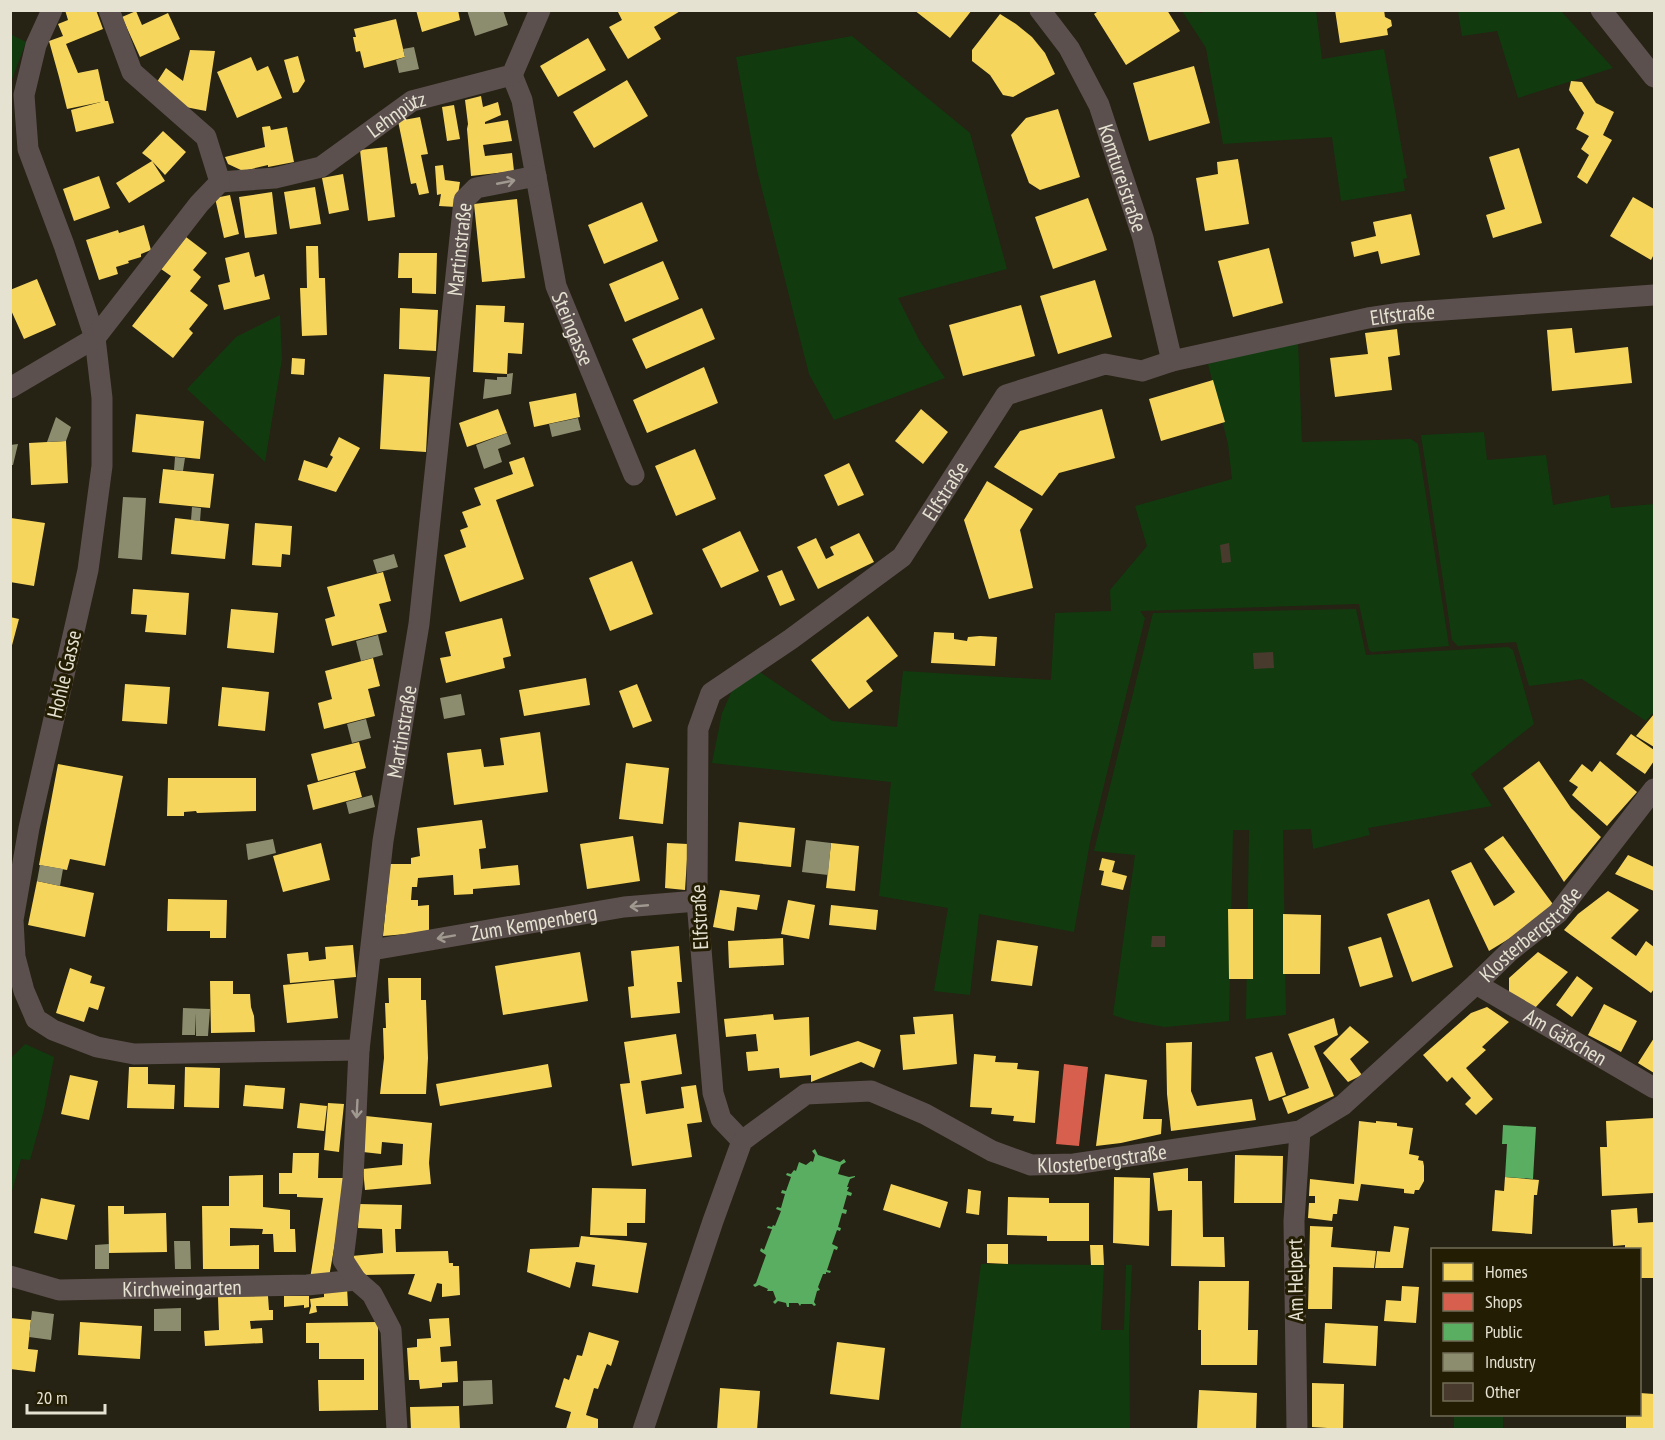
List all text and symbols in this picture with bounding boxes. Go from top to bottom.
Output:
street label: Lehnpütz [361,85,428,143]
street label: Komtureistraße [1093,120,1154,235]
one-way arrow [495,176,515,187]
street label: Martinstraße [440,201,477,297]
street label: Steingasse [546,288,601,369]
street label: Elfstraße [1368,297,1436,331]
street label: Elfstraße [916,456,974,525]
street label: Hohle Gasse [41,628,87,720]
street label: Martinstraße [380,683,422,780]
street label: Klosterbergstraße [1473,881,1587,988]
street label: Elfstraße [684,884,714,950]
street label: Zum Kempenberg [468,898,599,946]
one-way arrow [629,901,649,912]
one-way arrow [437,932,457,943]
street label: Am Gäßchen [1519,1002,1612,1071]
one-way arrow [351,1098,362,1118]
street label: Klosterbergstraße [1037,1137,1168,1178]
street label: Am Helpert [1281,1238,1309,1322]
legend [1431,1248,1641,1416]
text: Homes [1485,1260,1528,1283]
street label: Kirchweingarten [122,1273,242,1302]
text: Shops [1485,1290,1522,1313]
text: Public [1485,1320,1523,1343]
text: Industry [1485,1350,1536,1373]
scale bar [27,1377,105,1415]
text: Other [1485,1380,1520,1403]
text: 20 m [36,1386,68,1409]

